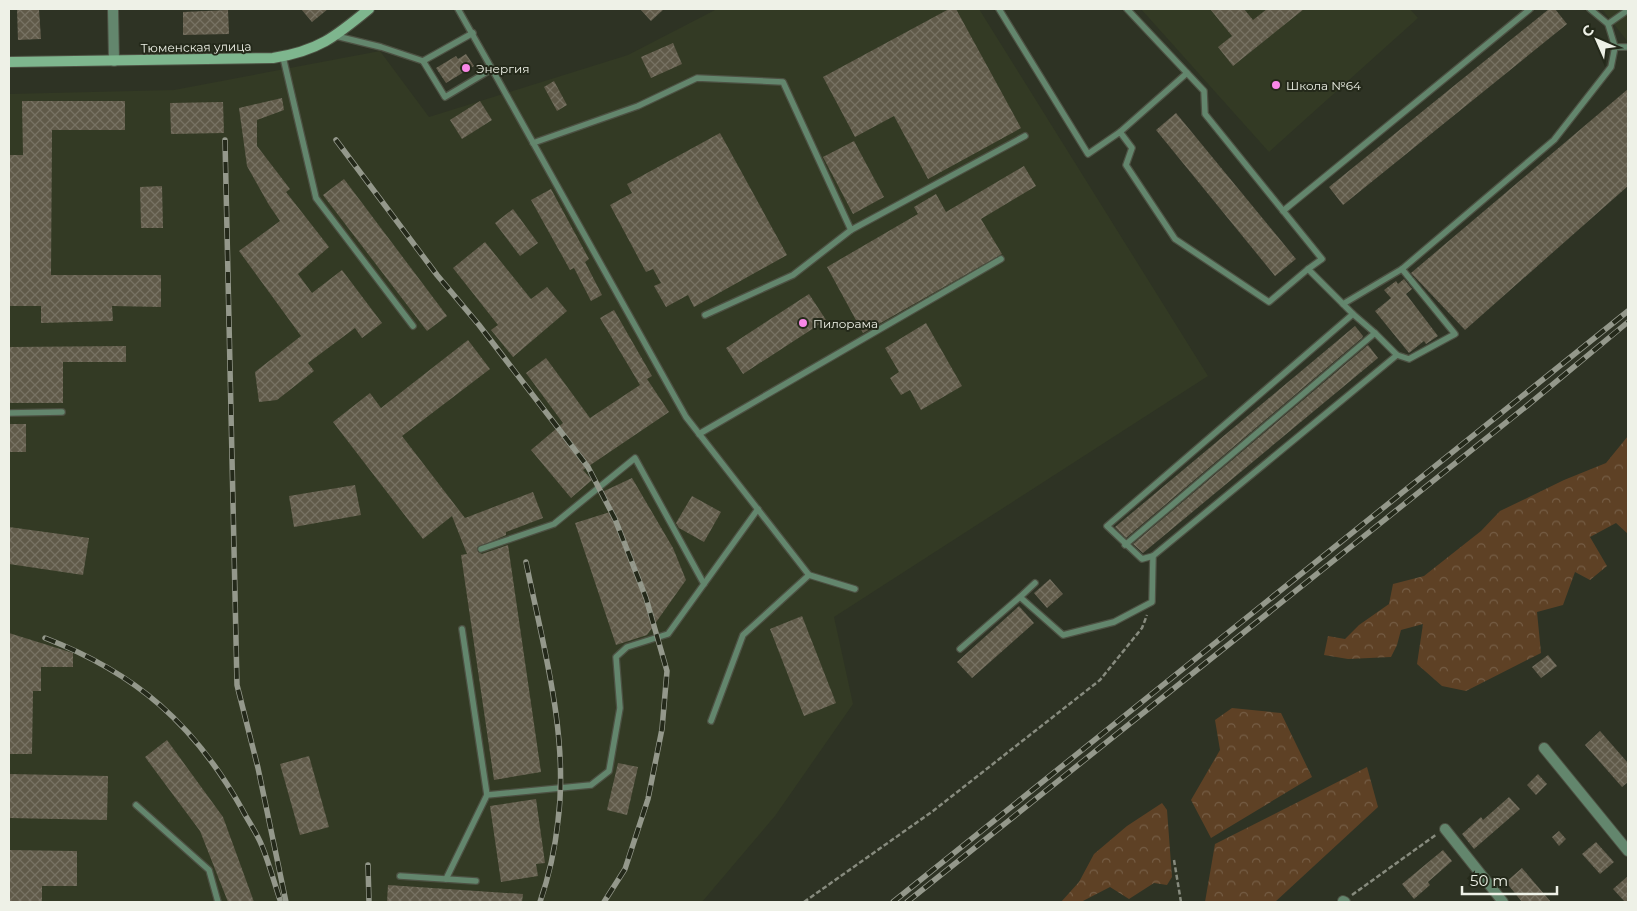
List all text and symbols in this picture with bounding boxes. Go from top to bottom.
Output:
north arrow [1572,15,1622,65]
text: С [1578,21,1598,41]
street label: Тюменская улица [141,39,251,55]
place label: Энергия [476,61,529,76]
marker: Энергия [460,62,472,74]
place label: Школа №64 [1286,78,1361,93]
marker: Школа №64 [1270,79,1282,91]
place label: Пилорама [813,316,878,331]
marker: Пилорама [797,317,809,329]
scale bar [1462,864,1557,896]
text: 50 m [1470,871,1508,890]

